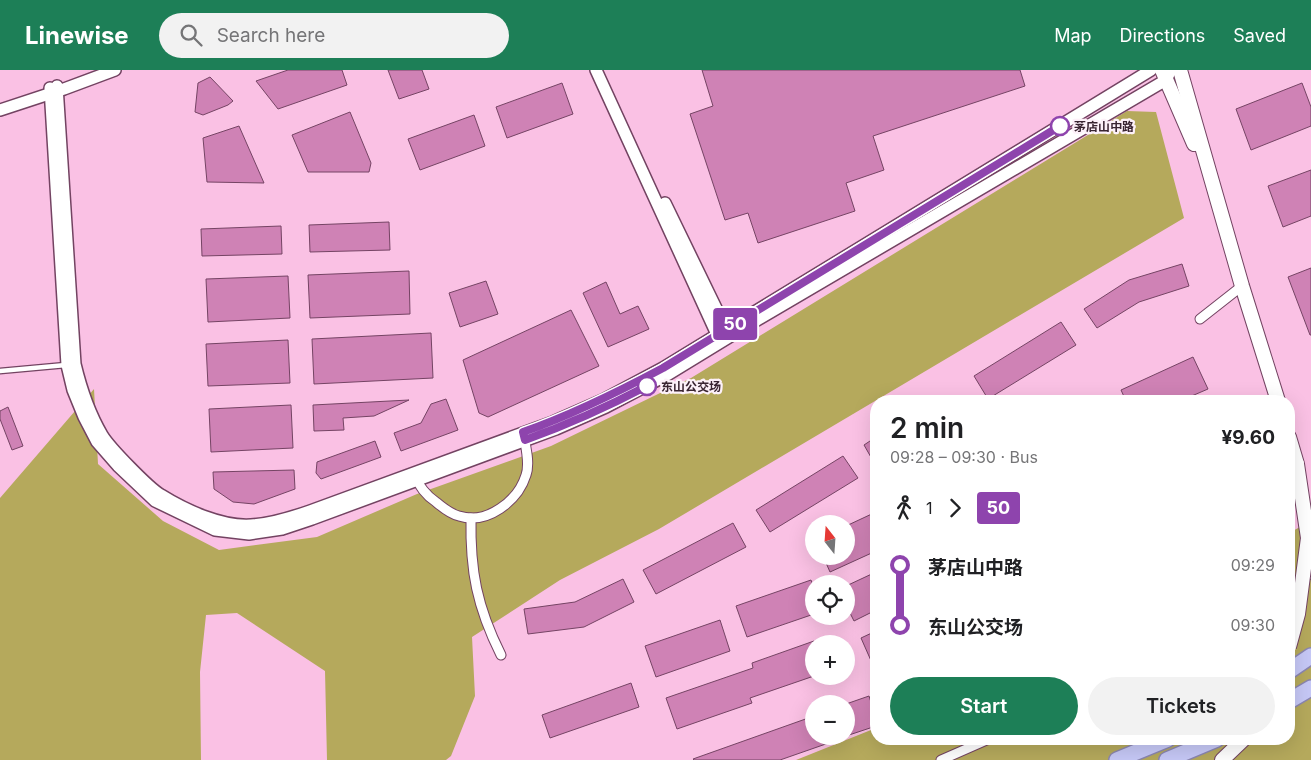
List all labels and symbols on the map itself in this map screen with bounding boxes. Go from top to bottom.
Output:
marker: 茅店山中路 [1050,116,1070,136]
place label: 茅店山中路 [1074,119,1134,134]
line badge: 50 [712,308,758,340]
marker: 东山公交场 [637,376,657,396]
place label: 东山公交场 [661,379,721,394]
north arrow [805,515,855,565]

